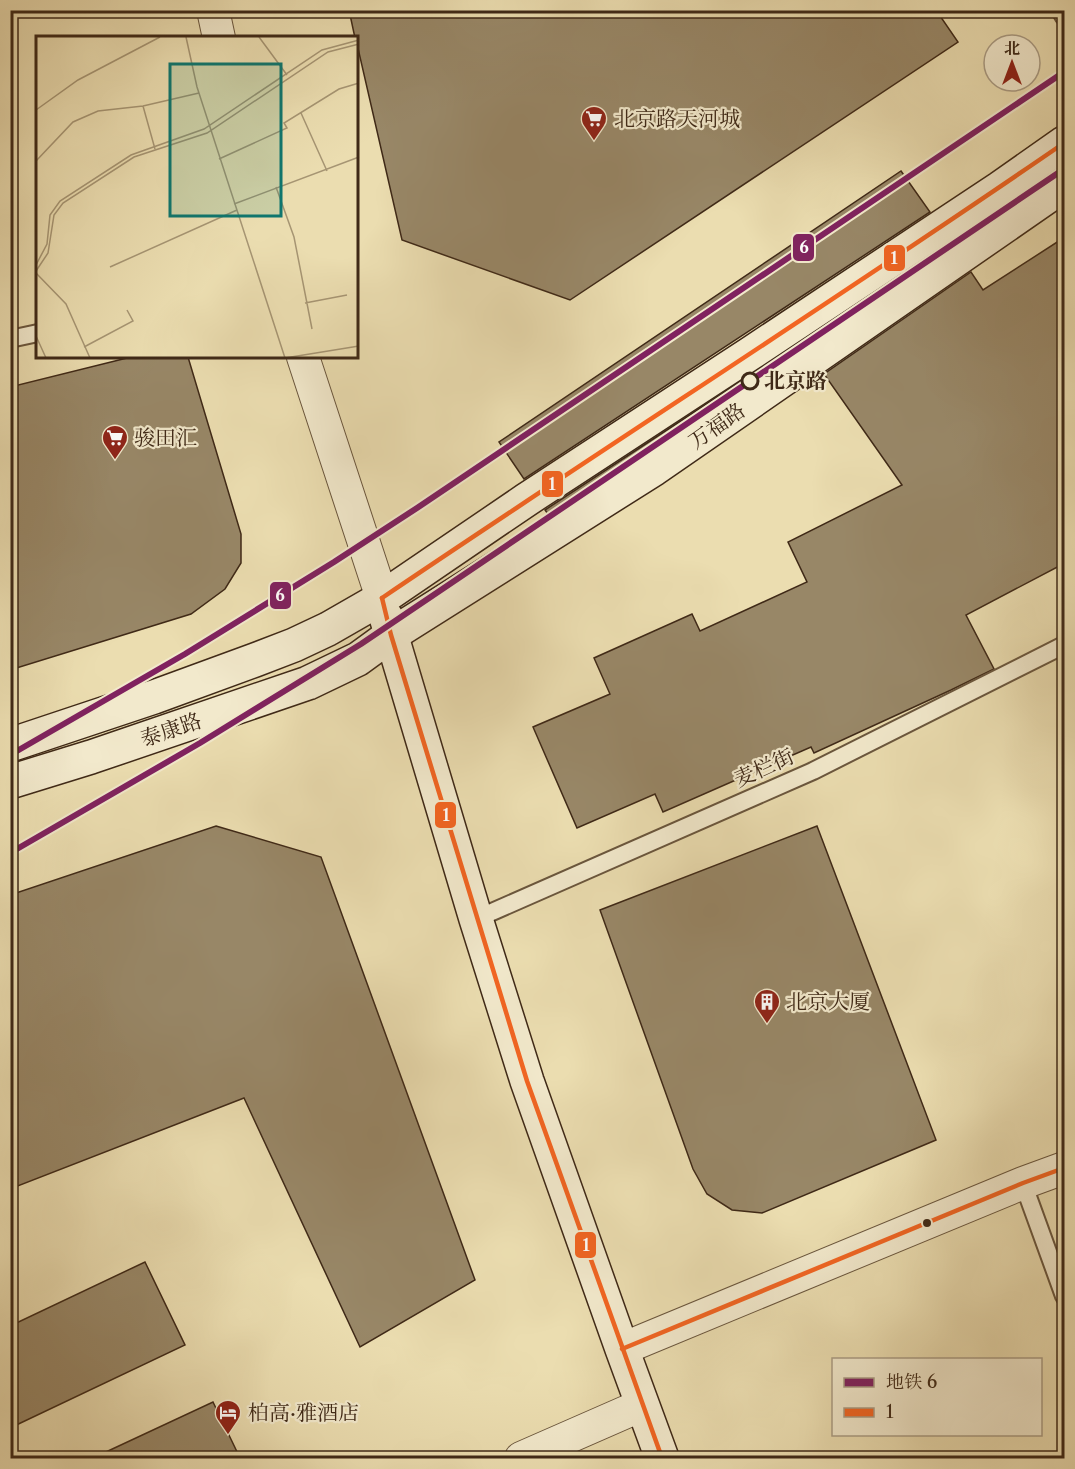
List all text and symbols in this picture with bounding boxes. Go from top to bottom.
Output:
north arrow [982,33,1042,93]
inset map [36,36,358,358]
text: 北 [1004,38,1020,58]
supermarket icon: 北京路天河城 [579,104,609,142]
place label: 北京路天河城 [614,106,740,131]
line badge: 6 [792,233,815,262]
text: 6 [799,237,809,257]
line badge: 1 [883,244,906,272]
text: 1 [890,248,898,268]
place label: 北京路 [764,368,827,393]
marker: 北京路 [741,372,759,390]
street label: 万福路 [684,397,750,454]
supermarket icon: 骏田汇 [100,423,130,461]
place label: 骏田汇 [134,425,197,450]
line badge: 1 [541,470,564,498]
text: 1 [548,474,556,494]
line badge: 6 [269,581,292,610]
text: 6 [275,585,285,605]
street label: 泰康路 [137,707,205,752]
street label: 麦栏街 [730,743,798,792]
line badge: 1 [434,801,457,829]
text: 1 [442,805,450,825]
building icon: 北京大厦 [752,987,782,1025]
place label: 北京大厦 [786,989,870,1014]
unlabelled marker [921,1217,933,1229]
line badge: 1 [574,1231,597,1259]
text: 1 [582,1235,590,1255]
legend [832,1358,1042,1436]
text: 地铁 6 [886,1371,937,1393]
hotel icon: 柏高·雅酒店 [213,1398,243,1436]
place label: 柏高·雅酒店 [248,1400,359,1425]
text: 1 [886,1401,894,1423]

